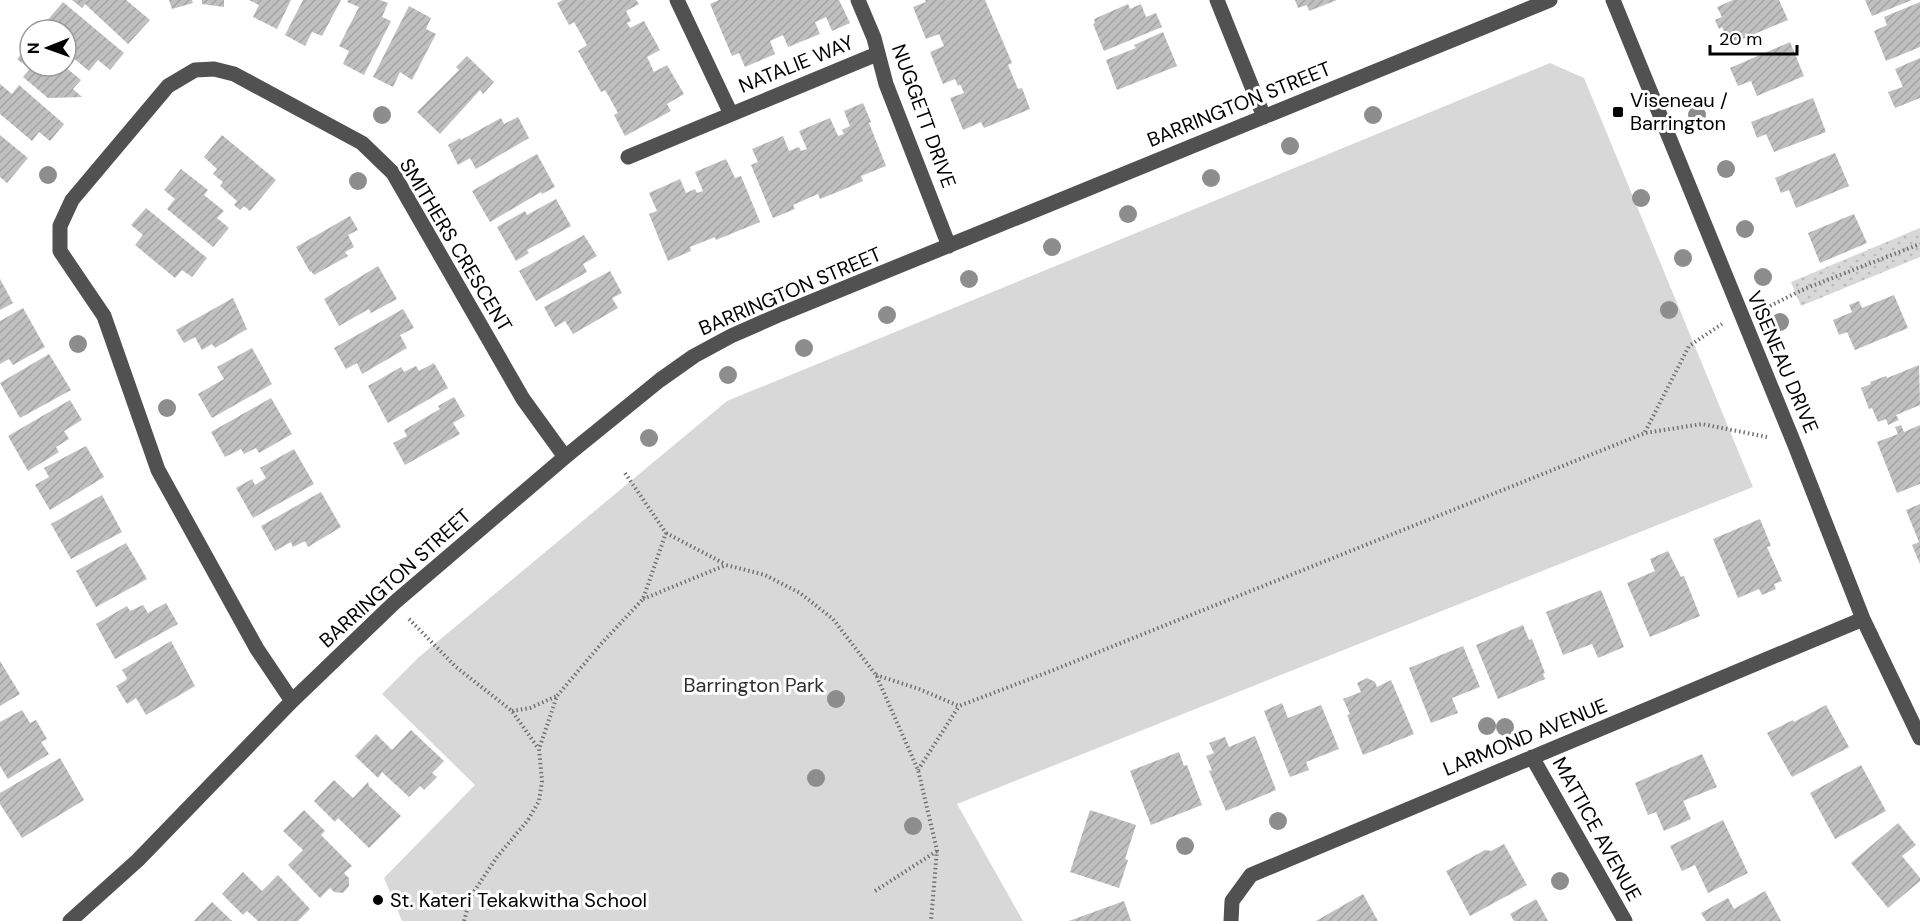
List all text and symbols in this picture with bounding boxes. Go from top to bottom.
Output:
north arrow [18,18,78,78]
scale bar [1710,18,1797,56]
text: 20 m [1719,27,1762,51]
street label: NATALIE WAY [735,29,858,99]
street label: NUGGETT DRIVE [886,40,962,192]
text: N [23,42,44,54]
street label: BARRINGTON STREET [1143,55,1335,153]
place label: Viseneau / Barrington [1630,87,1728,136]
marker: Viseneau / Barrington [1611,105,1625,119]
street label: SMITHERS CRESCENT [394,154,518,336]
street label: BARRINGTON STREET [695,241,885,341]
street label: VISENEAU DRIVE [1741,287,1825,437]
street label: BARRINGTON STREET [314,503,476,653]
park label: Barrington Park [684,672,824,698]
street label: LARMOND AVENUE [1439,692,1611,782]
street label: MATTICE AVENUE [1547,752,1647,906]
place label: St. Kateri Tekakwitha School [390,887,647,913]
marker: St. Kateri Tekakwitha School [371,893,385,907]

